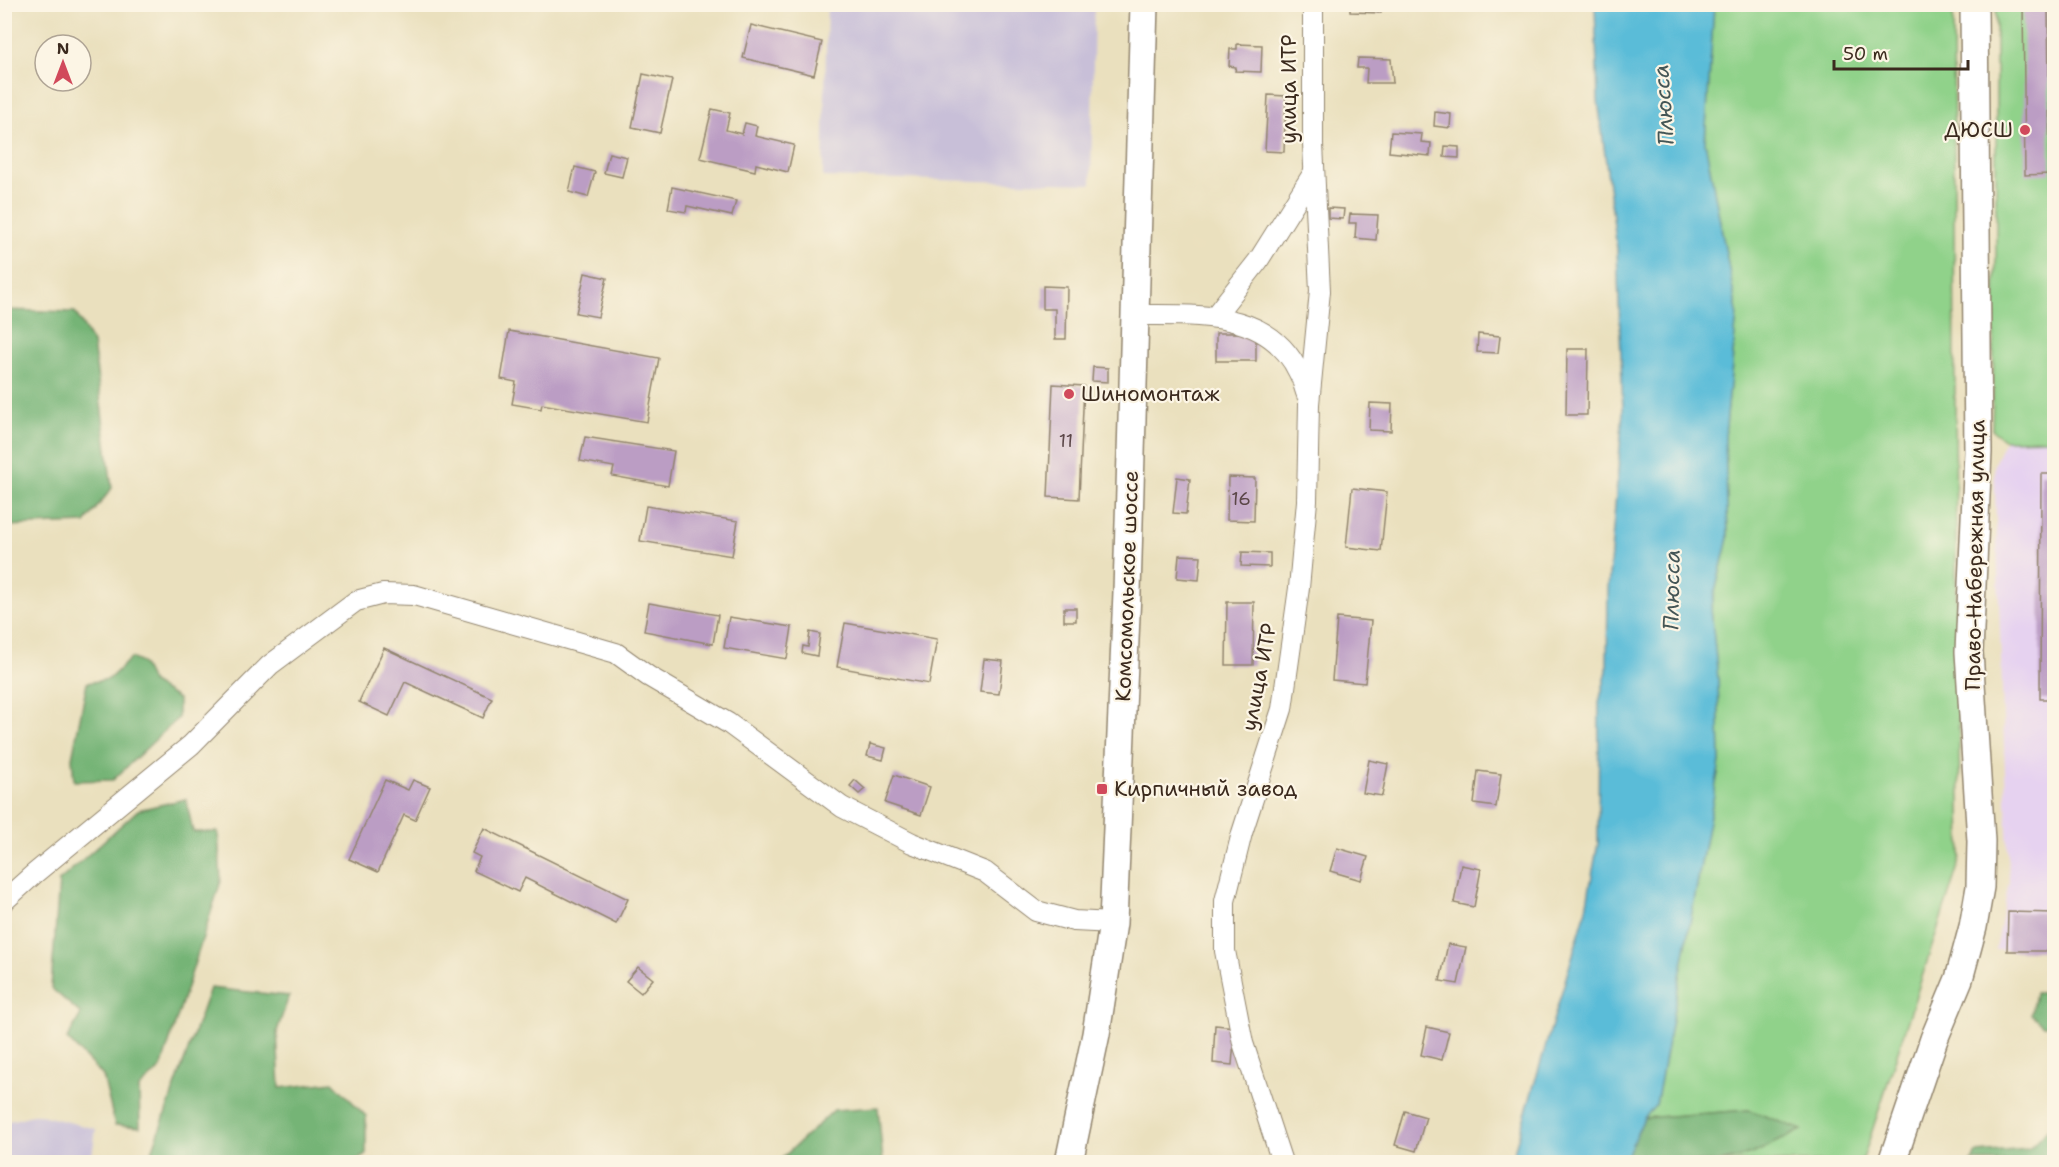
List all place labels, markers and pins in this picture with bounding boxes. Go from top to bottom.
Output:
place label: ДЮСШ [1944,116,2013,144]
marker: ДЮСШ [2018,123,2032,137]
place label: Шиномонтаж [1081,380,1220,408]
marker: Шиномонтаж [1062,387,1076,401]
place label: Кирпичный завод [1114,775,1297,803]
marker: Кирпичный завод [1095,782,1109,796]

